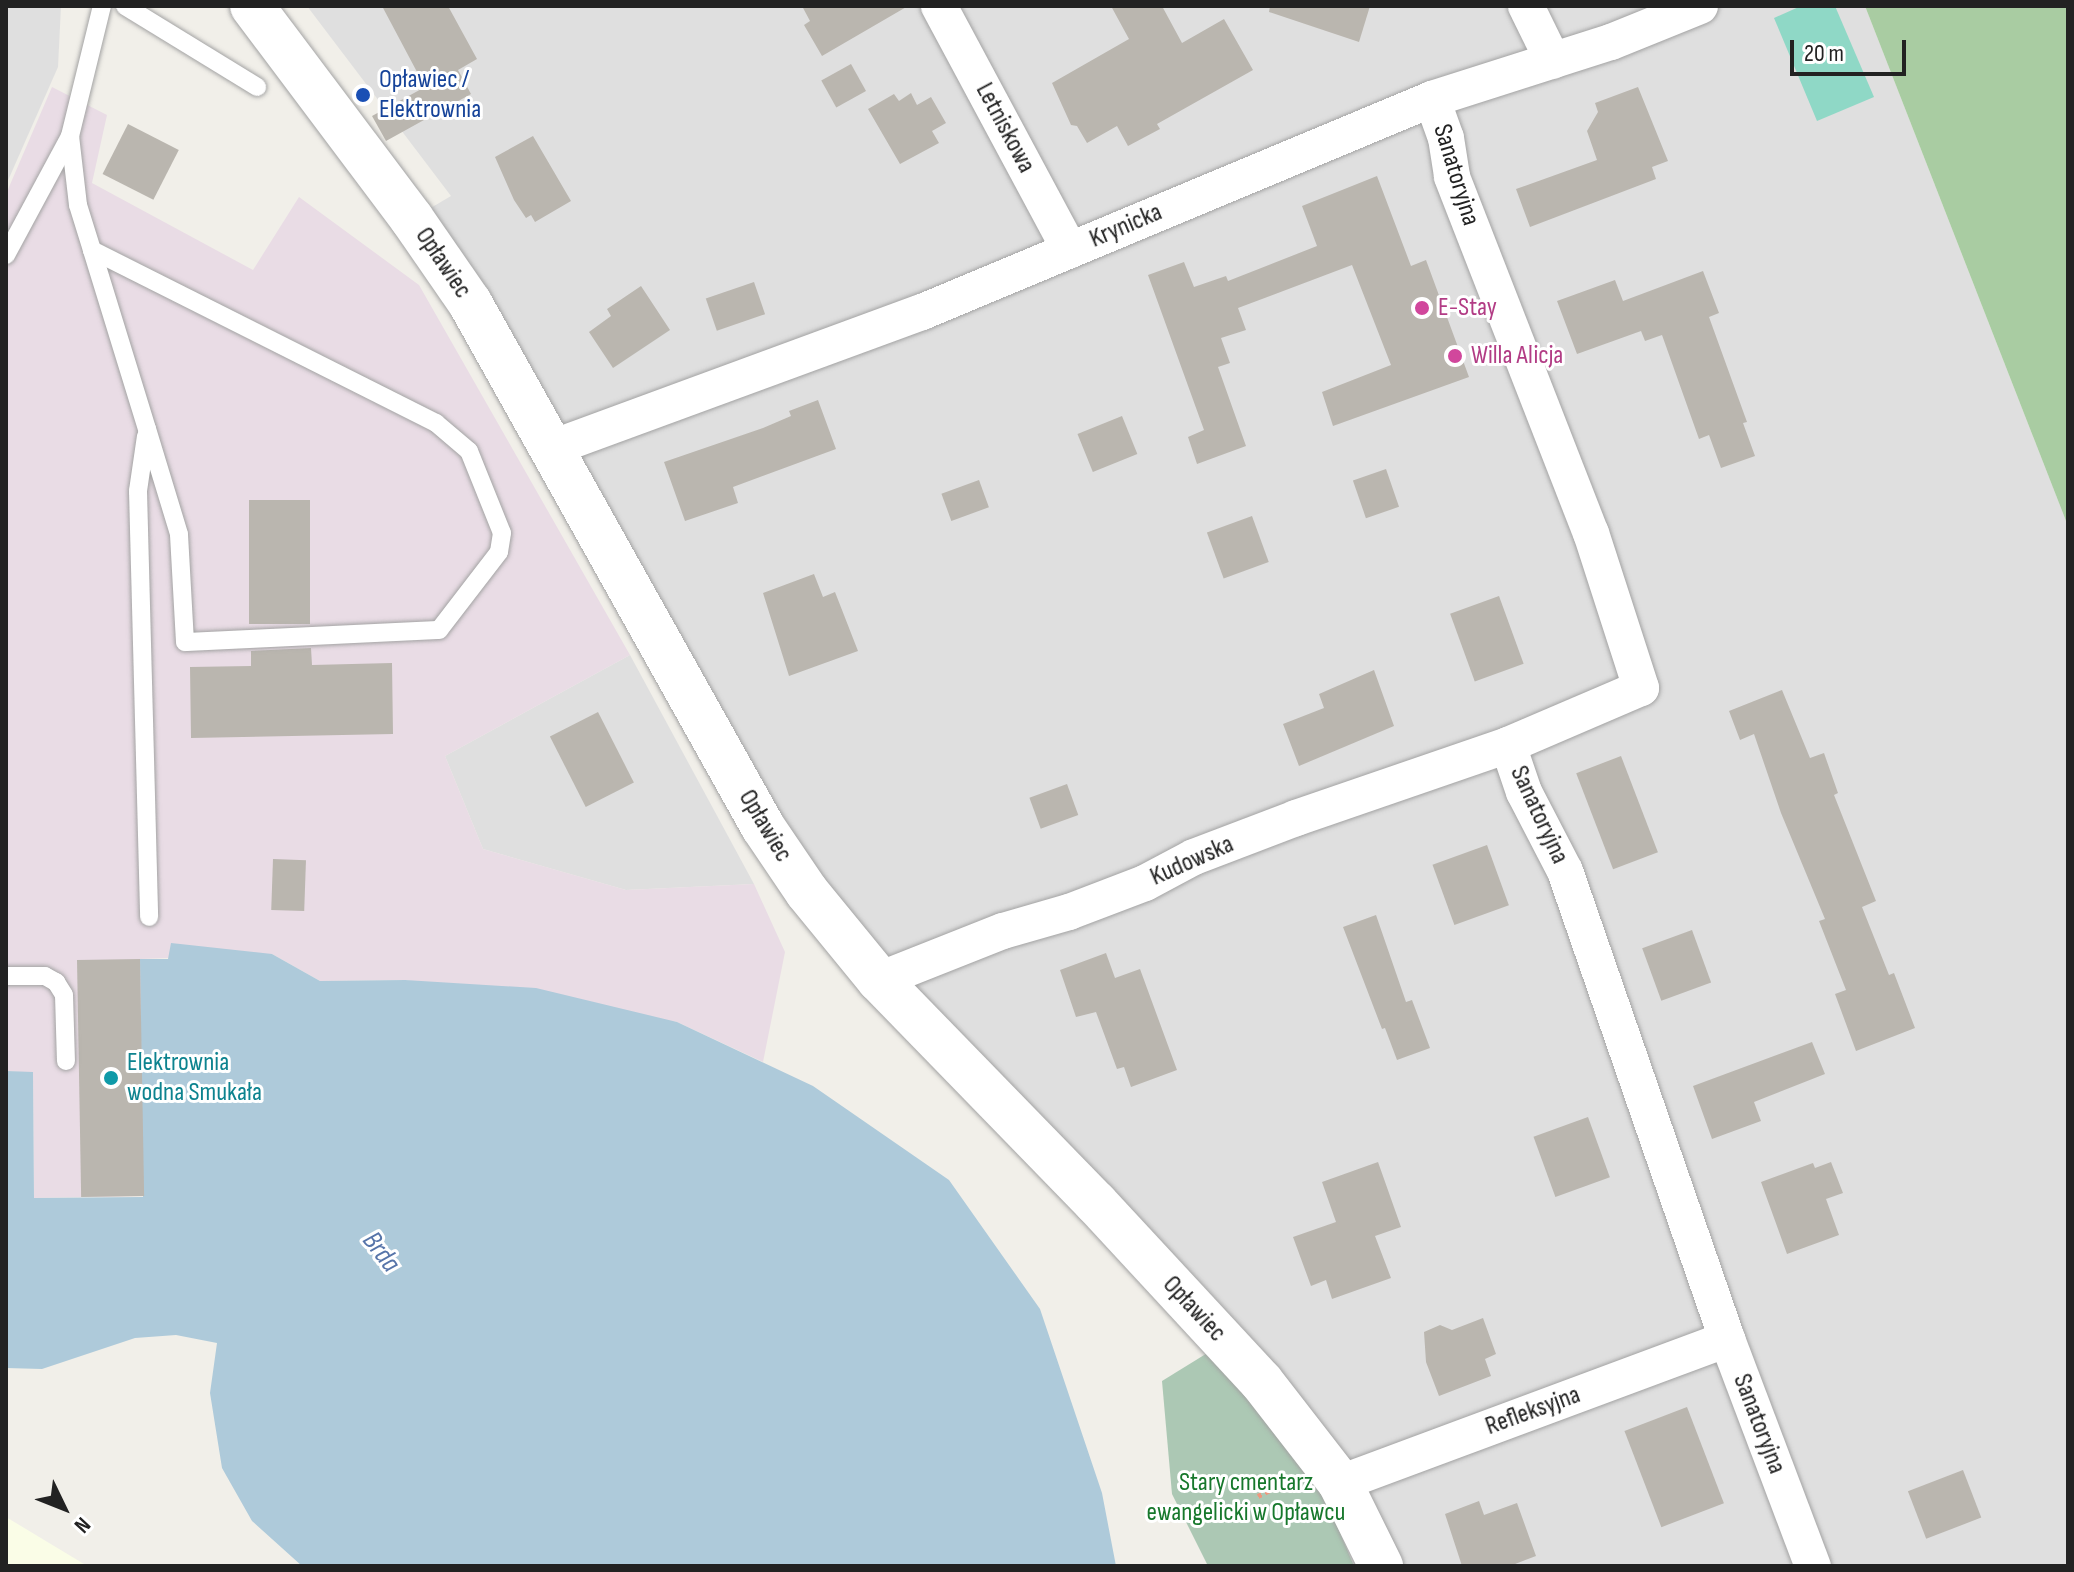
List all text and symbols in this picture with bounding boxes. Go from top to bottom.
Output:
scale bar [1794,24,1910,74]
text: 20 m [1804,39,1844,68]
place label: Opławiec / Elektrownia [379,64,481,126]
street label: Letniskowa [968,78,1042,178]
marker: Opławiec / Elektrownia [354,86,372,104]
street label: Sanatoryjna [1426,121,1486,229]
street label: Krynicka [1085,197,1167,255]
street label: Opławiec [408,222,478,304]
place label: E-Stay [1438,292,1497,324]
marker: E-Stay [1413,299,1431,317]
place label: Willa Alicja [1471,340,1563,372]
marker: Willa Alicja [1446,347,1464,365]
street label: Sanatoryjna [1503,761,1575,869]
street label: Opławiec [731,784,799,868]
street label: Kudowska [1146,829,1238,893]
place label: Elektrownia wodna Smukała [127,1047,262,1108]
marker: Elektrownia wodna Smukała [102,1069,120,1087]
water label: Brda [355,1225,407,1279]
street label: Opławiec [1156,1270,1232,1348]
street label: Sanatoryjna [1726,1370,1792,1478]
street label: Refleksyjna [1481,1379,1585,1443]
park label: Stary cmentarz ewangelicki w Opławcu [1147,1467,1345,1528]
north arrow [24,1468,104,1548]
text: N [68,1511,96,1538]

